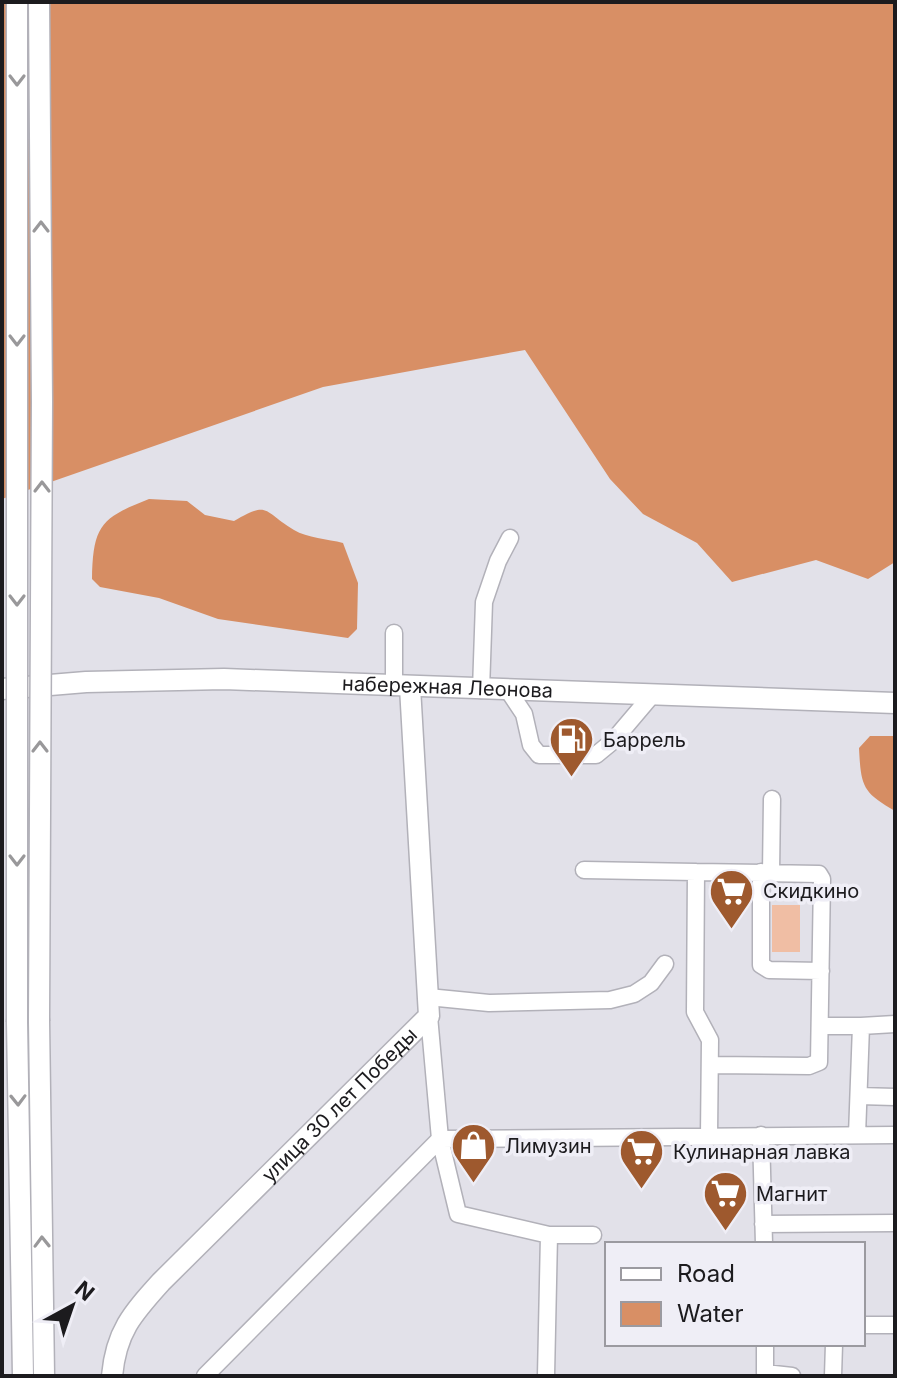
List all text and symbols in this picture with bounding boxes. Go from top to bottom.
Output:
one-way arrow [8,74,26,87]
one-way arrow [32,220,50,233]
one-way arrow [9,334,26,347]
one-way arrow [33,480,51,493]
one-way arrow [8,594,26,607]
street label: набережная Леонова [342,671,553,703]
fuel station icon: Баррель [548,716,596,779]
place label: Баррель [603,728,686,752]
one-way arrow [32,740,49,753]
one-way arrow [8,854,26,867]
supermarket icon: Скидкино [708,867,756,930]
place label: Скидкино [763,879,859,903]
street label: улица 30 лет Победы [257,1023,422,1187]
one-way arrow [9,1094,27,1107]
shop icon: Лимузин [450,1122,498,1185]
supermarket icon: Кулинарная лавка [618,1128,666,1191]
place label: Лимузин [505,1134,592,1158]
place label: Кулинарная лавка [673,1140,850,1164]
supermarket icon: Магнит [701,1170,749,1233]
place label: Магнит [756,1182,828,1206]
one-way arrow [33,1235,51,1248]
legend [605,1242,865,1346]
text: Road [677,1259,735,1288]
north arrow [32,1266,112,1346]
text: N [70,1275,100,1306]
text: Water [677,1299,744,1328]

